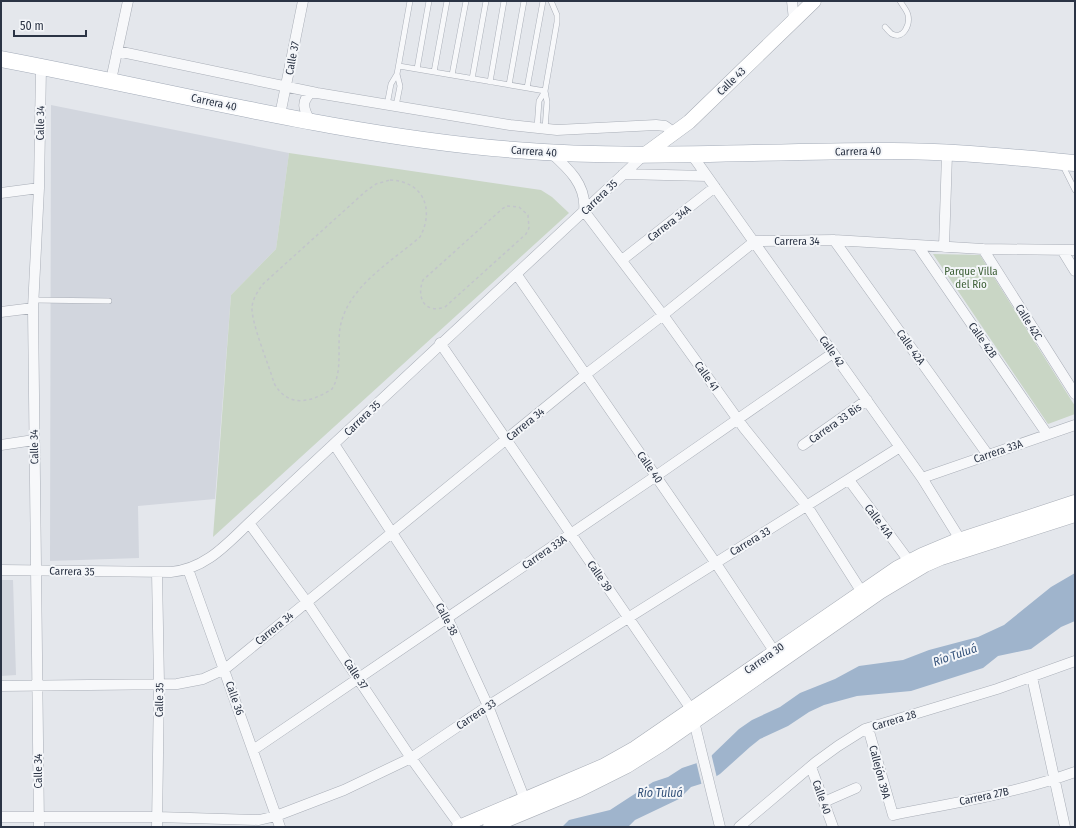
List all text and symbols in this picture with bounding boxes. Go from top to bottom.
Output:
scale bar [14,12,86,38]
text: 50 m [20,19,44,33]
street label: Calle 37 [283,40,302,76]
street label: Calle 43 [714,65,748,98]
street label: Carrera 40 [190,91,238,114]
street label: Calle 34 [34,105,47,141]
street label: Carrera 40 [510,143,558,160]
street label: Carrera 40 [835,145,881,158]
street label: Carrera 35 [579,177,620,218]
street label: Carrera 34A [645,202,694,244]
street label: Carrera 34 [774,235,820,248]
park label: Parque Villa del Río [944,265,998,291]
street label: Calle 42C [1012,302,1045,343]
street label: Calle 42B [966,320,1000,361]
street label: Calle 42A [893,327,928,368]
street label: Calle 42 [816,333,847,369]
street label: Calle 41 [691,359,722,394]
street label: Carrera 35 [342,398,383,439]
street label: Carrera 33 Bis [807,400,864,446]
street label: Carrera 34 [504,405,548,444]
street label: Calle 34 [28,429,41,464]
street label: Carrera 33A [972,437,1025,466]
street label: Calle 40 [634,449,665,486]
street label: Calle 41A [862,502,896,541]
street label: Carrera 33 [728,524,773,559]
street label: Carrera 33A [520,533,569,572]
street label: Calle 39 [584,558,615,594]
street label: Carrera 35 [49,565,95,578]
street label: Calle 38 [433,601,461,638]
street label: Carrera 34 [253,609,297,648]
street label: Carrera 30 [742,640,787,677]
water label: Río Tuluá [931,641,979,669]
street label: Calle 37 [341,657,371,692]
street label: Calle 36 [223,680,247,717]
street label: Calle 35 [153,683,166,717]
street label: Carrera 33 [454,696,499,732]
street label: Carrera 28 [870,707,918,733]
street label: Callejón 39A [866,744,893,800]
street label: Calle 34 [32,753,45,788]
street label: Calle 40 [809,778,834,816]
street label: Carrera 27B [958,785,1010,808]
water label: Río Tuluá [637,786,683,800]

